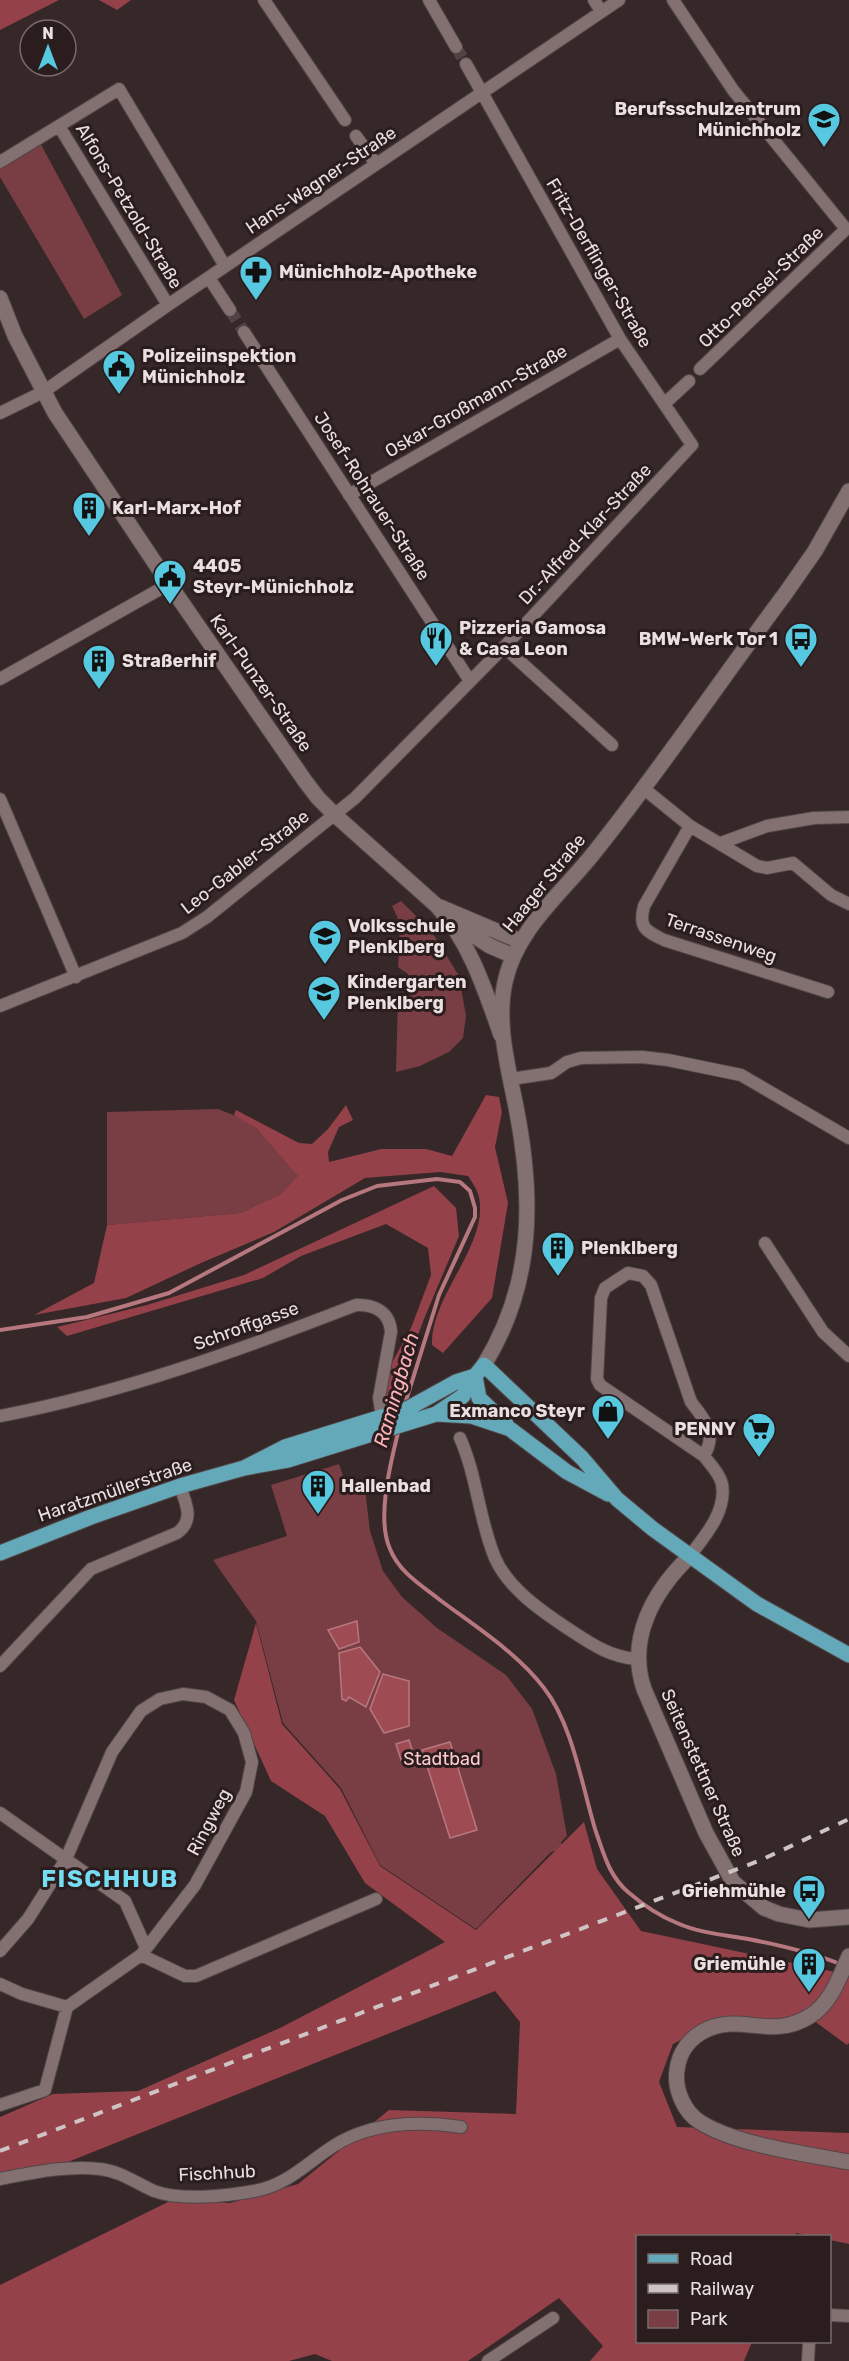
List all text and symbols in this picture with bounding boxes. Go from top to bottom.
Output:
north arrow [18,18,78,78]
text: N [42,24,54,43]
place label: Berufsschulzentrum Münichholz [614,98,801,141]
school or university icon: Berufsschulzentrum Münichholz [806,101,842,148]
street label: Alfons-Petzold-Straße [71,119,187,293]
street label: Hans-Wagner-Straße [242,121,400,239]
street label: Fritz-Derflinger-Straße [541,174,657,352]
street label: Otto-Pensel-Straße [694,222,828,352]
pharmacy icon: Münichholz-Apotheke [238,254,274,301]
place label: Münichholz-Apotheke [279,261,477,283]
street label: Oskar-Großmann-Straße [381,340,571,462]
place label: Polizeiinspektion Münichholz [142,345,296,388]
public building icon: Polizeiinspektion Münichholz [101,348,137,395]
street label: Josef-Rohrauer-Straße [309,408,435,584]
street label: Dr.-Alfred-Klar-Straße [514,459,656,609]
building icon: Karl-Marx-Hof [71,490,107,537]
place label: Karl-Marx-Hof [112,497,241,519]
place label: 4405 Steyr-Münichholz [193,555,354,598]
public building icon: 4405 Steyr-Münichholz [152,558,188,605]
street label: Karl-Punzer-Straße [205,610,317,756]
place label: Pizzeria Gamosa & Casa Leon [459,617,606,660]
restaurant icon: Pizzeria Gamosa & Casa Leon [418,620,454,667]
bus stop icon: BMW-Werk Tor 1 [783,621,819,668]
place label: BMW-Werk Tor 1 [639,628,778,650]
building icon: Straßerhif [81,643,117,690]
place label: Straßerhif [122,650,216,672]
street label: Leo-Gabler-Straße [177,805,313,919]
street label: Haager Straße [498,829,590,937]
street label: Terrassenweg [662,909,780,967]
place label: Volksschule Plenklberg [348,915,456,958]
school or university icon: Volksschule Plenklberg [307,918,343,965]
place label: Kindergarten Plenklberg [347,971,467,1014]
school or university icon: Kindergarten Plenklberg [306,974,342,1021]
building icon: Plenklberg [540,1230,576,1277]
place label: Plenklberg [581,1237,678,1259]
street label: Schroffgasse [190,1297,302,1355]
water label: Ramingbach [368,1330,424,1450]
shop icon: Exmanco Steyr [590,1393,626,1440]
place label: Exmanco Steyr [449,1400,585,1422]
supermarket icon: PENNY [741,1411,777,1458]
place label: PENNY [674,1418,736,1440]
street label: Haratzmüllerstraße [35,1453,195,1527]
building icon: Hallenbad [300,1468,336,1515]
place label: Hallenbad [341,1475,431,1497]
street label: Seitenstettner Straße [656,1686,750,1860]
park label: Stadtbad [403,1748,481,1770]
street label: Ringweg [182,1785,236,1859]
district label: FISCHHUB [41,1865,179,1893]
bus stop icon: Griehmühle [791,1873,827,1920]
place label: Griehmühle [682,1880,786,1902]
building icon: Griemühle [791,1946,827,1993]
place label: Griemühle [693,1953,786,1975]
street label: Fischhub [178,2160,256,2186]
legend [636,2235,831,2343]
text: Road [690,2248,733,2270]
text: Railway [690,2278,754,2300]
text: Park [690,2308,728,2330]

